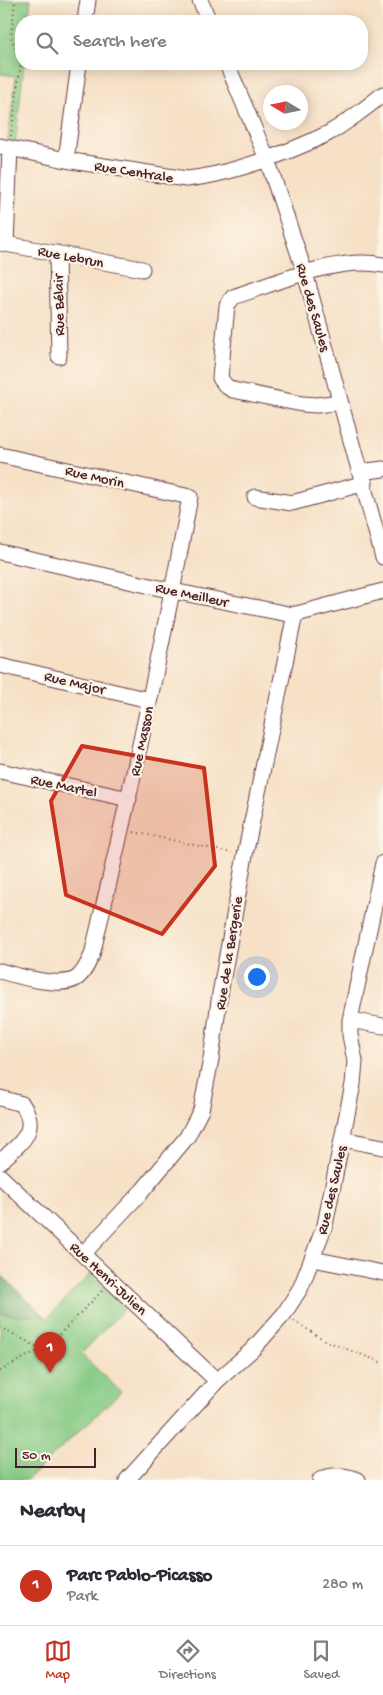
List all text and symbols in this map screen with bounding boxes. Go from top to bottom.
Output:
search box [15,15,368,70]
icon: search [33,29,61,57]
text: Search here [73,31,167,54]
north arrow [263,85,308,130]
street label: Rue Centrale [93,158,175,188]
street label: Rue Lebrun [36,243,105,273]
street label: Rue des Saules [291,261,333,354]
street label: Rue Bélair [50,272,70,336]
street label: Rue Morin [63,462,126,493]
street label: Rue Meilleur [153,579,231,613]
street label: Rue Major [42,668,109,700]
street label: Rue Masson [127,705,159,778]
street label: Rue Martel [29,771,98,803]
street label: Rue de la Bergerie [212,895,248,1011]
your location [244,964,270,990]
street label: Rue des Saules [314,1144,352,1237]
street label: Rue Henri-Julien [65,1239,150,1320]
pin: 1 [34,1332,66,1373]
scale bar [15,1445,96,1468]
text: 50 m [22,1448,51,1465]
text: Nearby [20,1500,85,1525]
text: Parc Pablo-Picasso [67,1565,212,1588]
text: 1 [33,1576,39,1595]
text: 280 m [322,1576,363,1595]
text: Park [67,1588,98,1607]
tab: Map [44,1637,72,1684]
tab: Directions [159,1637,216,1684]
tab: Saved [303,1637,339,1684]

